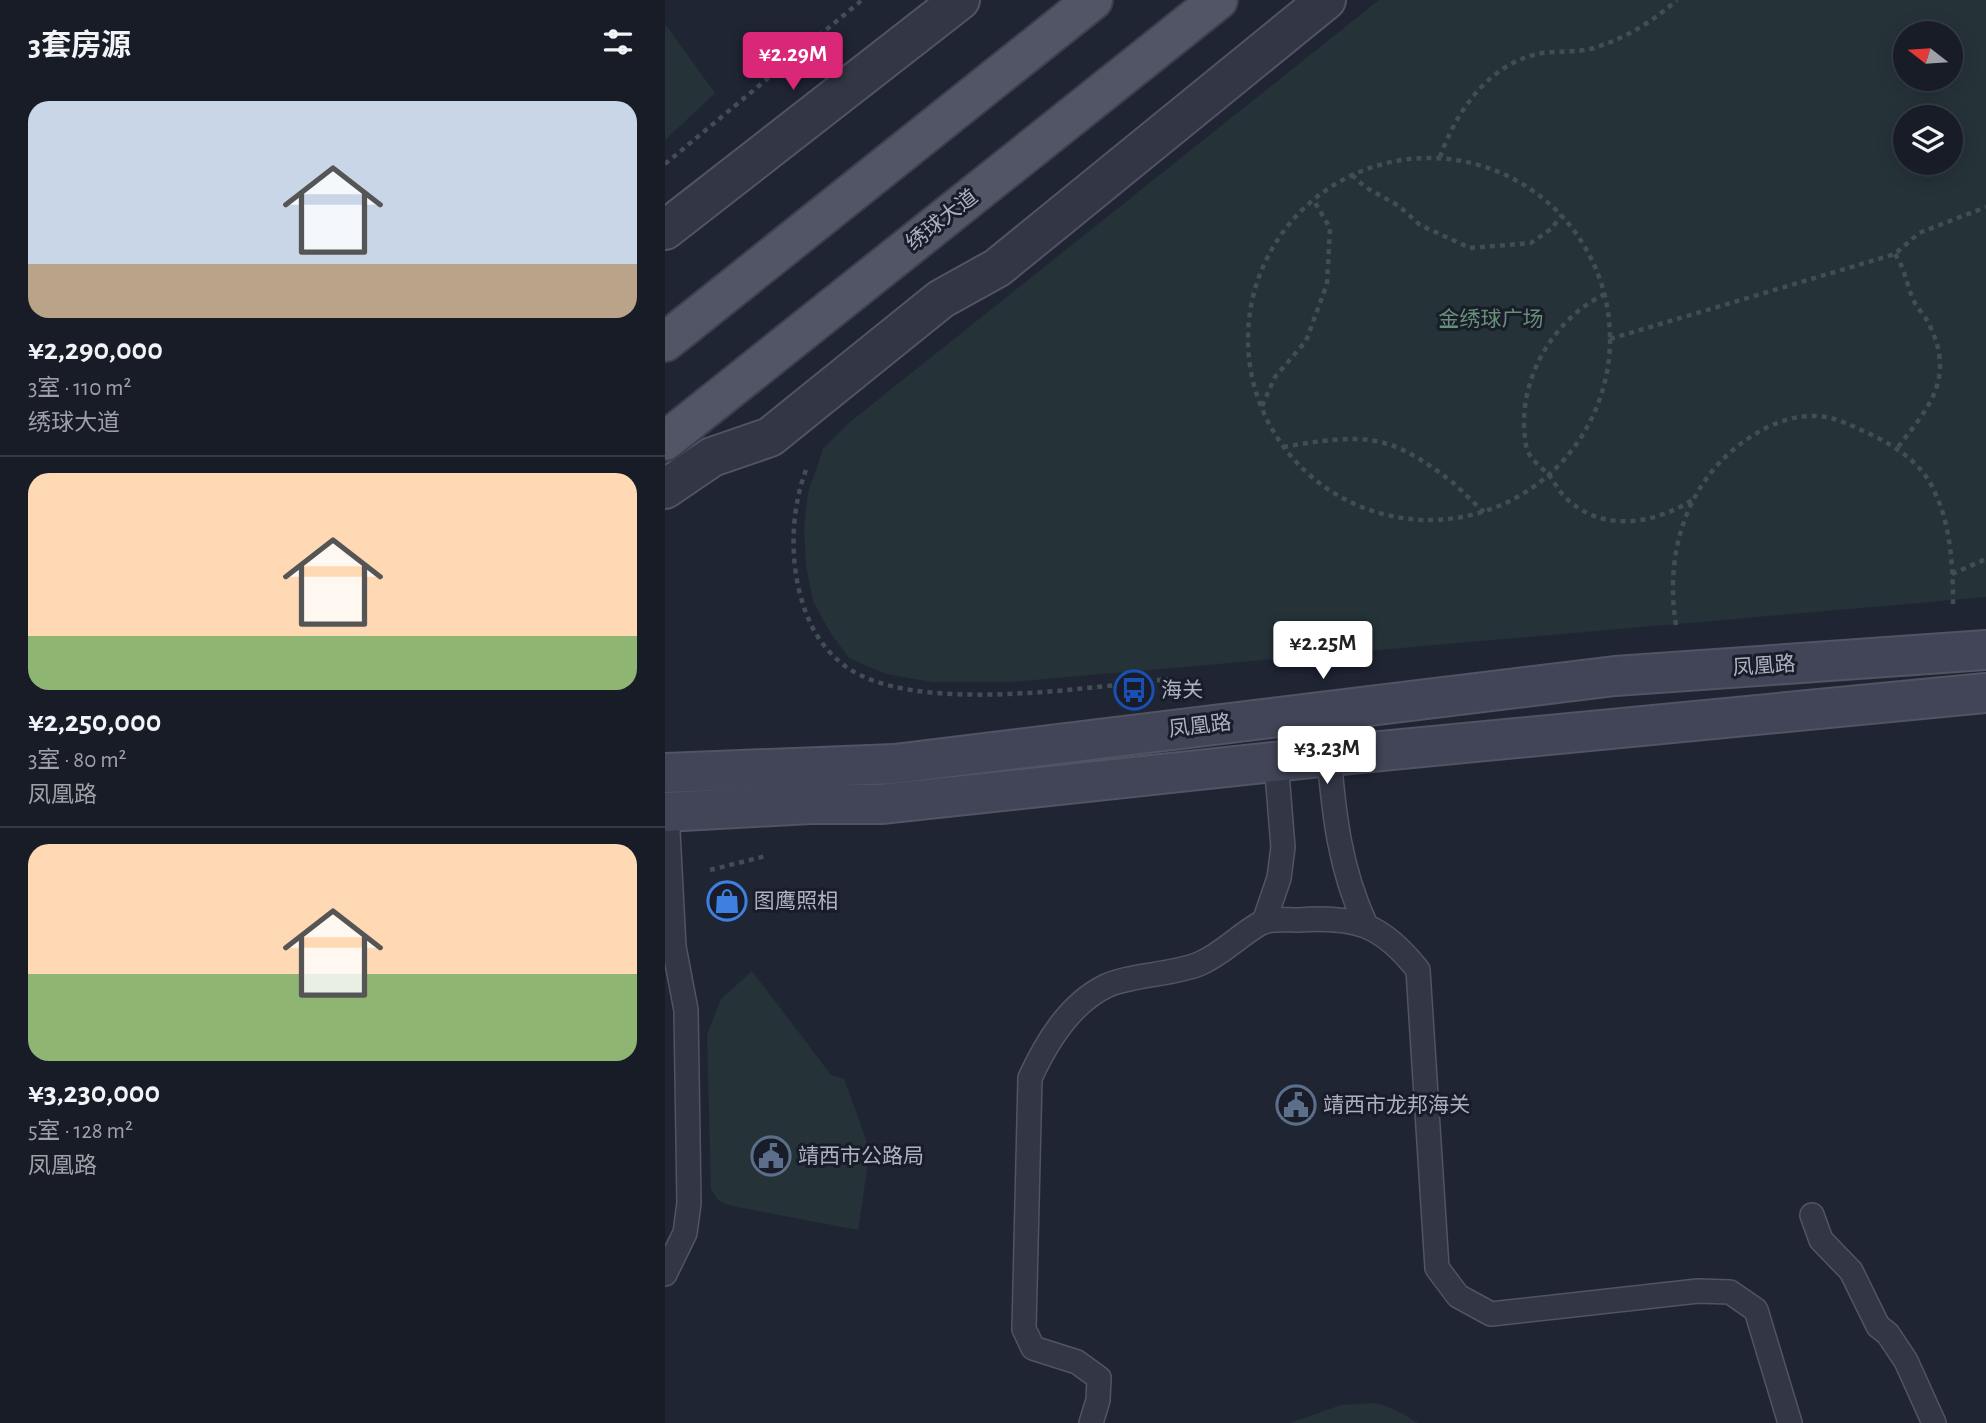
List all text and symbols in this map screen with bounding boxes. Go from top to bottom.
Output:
north arrow [1893,21,1963,91]
map controls [1893,21,1963,175]
icon: filters [599,23,637,61]
text: 3套房源 [28,31,131,61]
pin: ¥2.29M [736,32,850,92]
text: ¥2.29M [759,43,827,66]
button: layers [1893,105,1963,175]
icon: home [270,147,396,273]
street label: 绣球大道 [902,185,982,254]
park label: 金绣球广场 [1439,308,1544,330]
text: ¥2,290,000 [28,335,163,365]
text: 3室 · 110 m² [28,377,132,400]
text: 绣球大道 [28,412,120,435]
icon: home [270,519,396,645]
pin: ¥2.25M [1266,622,1380,681]
text: ¥2.25M [1289,632,1357,655]
street label: 凤凰路 [1732,652,1796,679]
bus stop icon: 海关 [1113,669,1155,711]
place label: 海关 [1161,679,1203,701]
text: ¥2,250,000 [28,707,161,737]
street label: 凤凰路 [1167,711,1233,740]
pin: ¥3.23M [1270,726,1384,786]
text: ¥3.23M [1294,737,1360,760]
text: 3室 · 80 m² [28,749,127,772]
text: 凤凰路 [28,784,97,807]
shop icon: 图鹰照相 [706,880,748,922]
icon: home [270,890,396,1016]
place label: 图鹰照相 [754,890,838,912]
text: ¥3,230,000 [28,1078,160,1108]
public building icon: 靖西市龙邦海关 [1275,1084,1317,1126]
place label: 靖西市龙邦海关 [1323,1094,1470,1116]
text: 5室 · 128 m² [28,1120,133,1143]
public building icon: 靖西市公路局 [750,1135,792,1177]
place label: 靖西市公路局 [798,1145,924,1167]
text: 凤凰路 [28,1155,97,1178]

